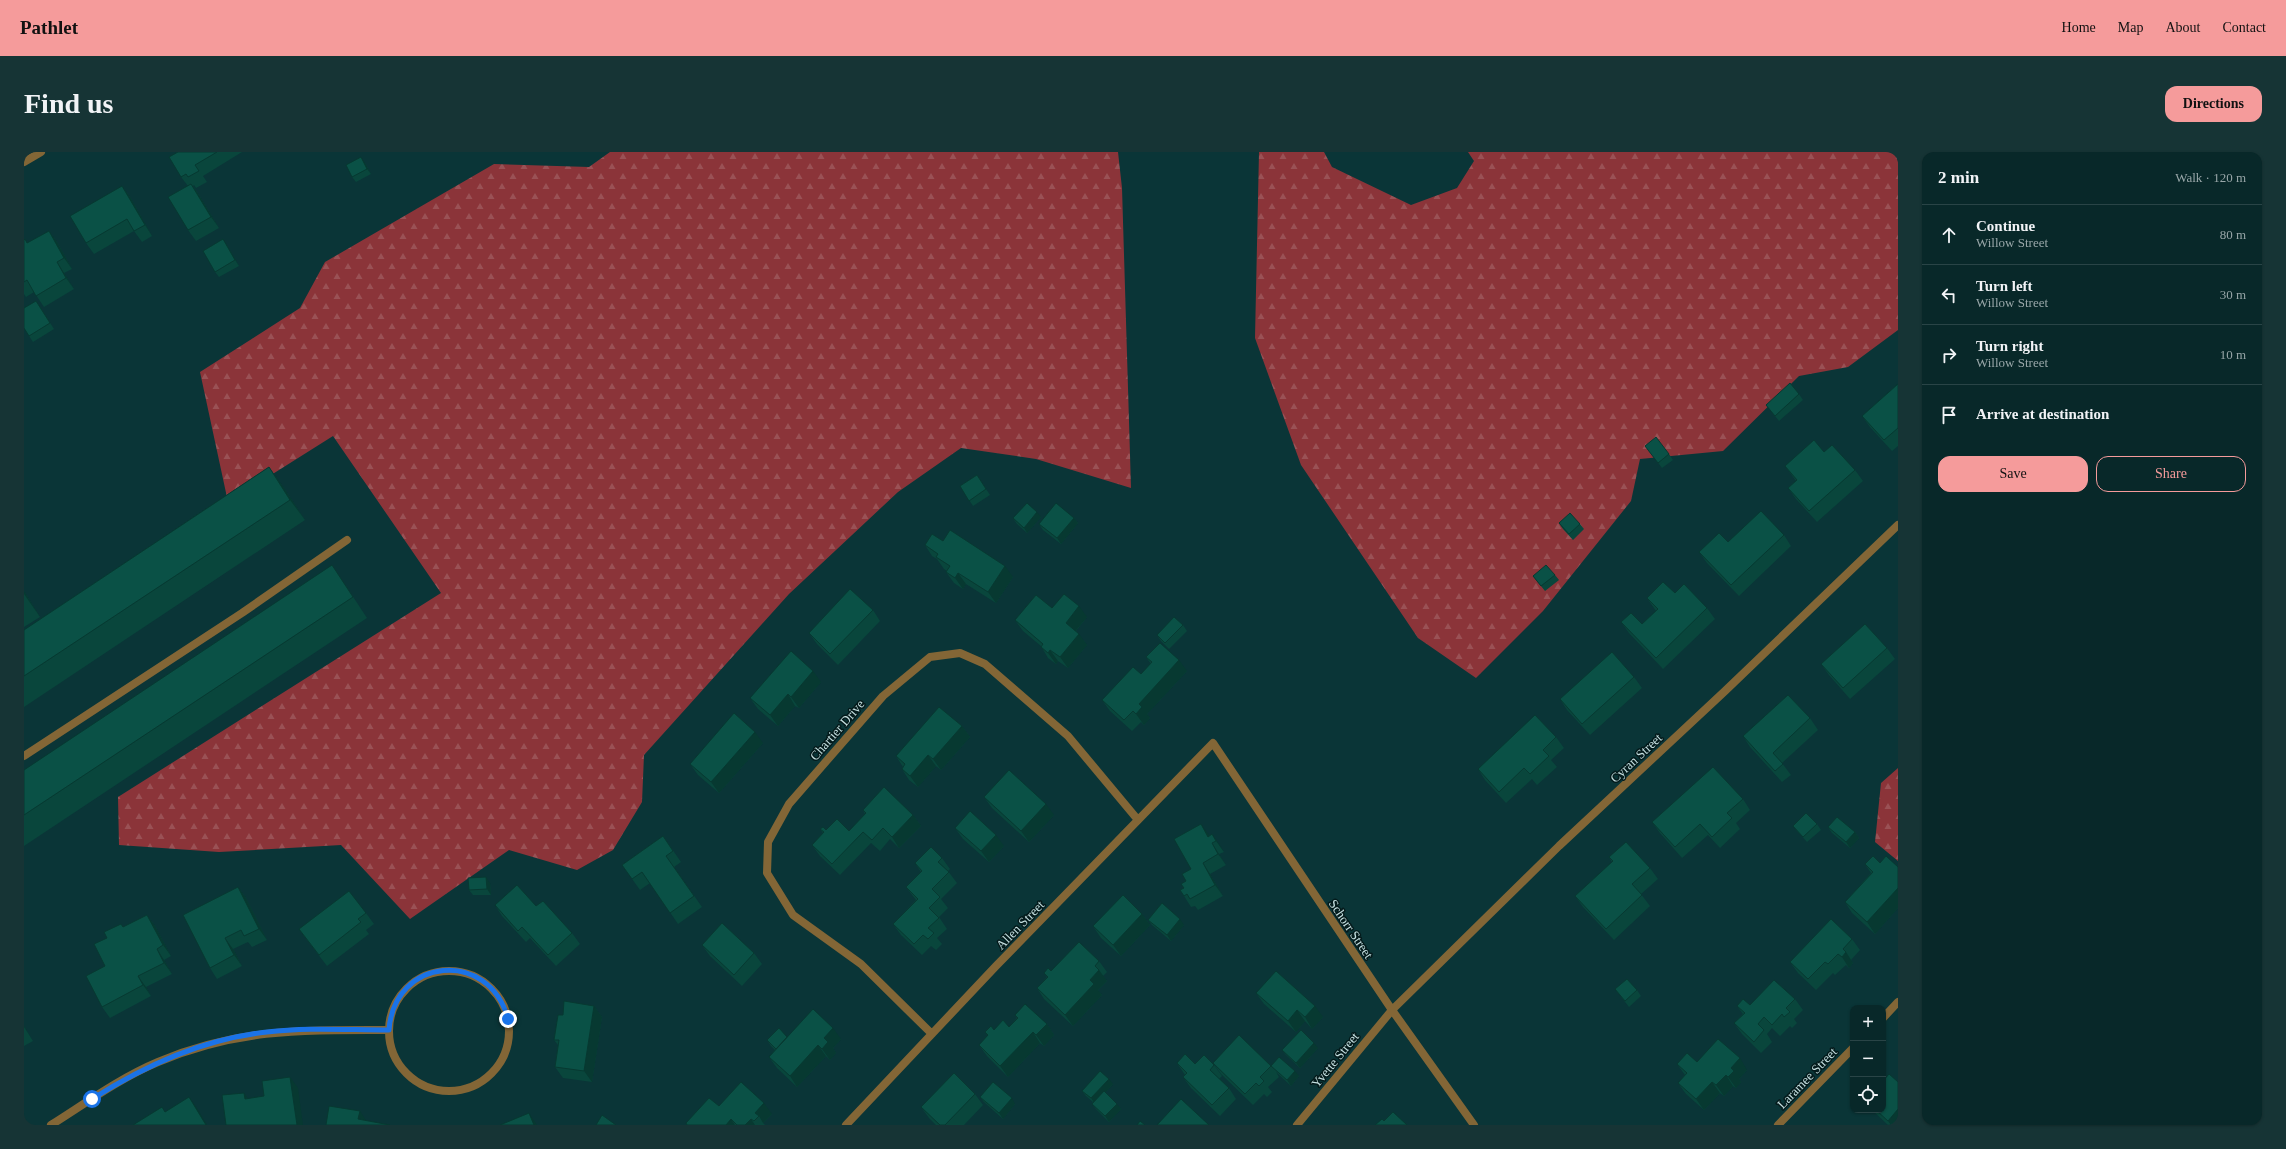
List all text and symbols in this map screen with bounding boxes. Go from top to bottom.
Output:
text: Pathlet [20,17,78,38]
text: Home [2062,20,2096,35]
text: Map [2118,20,2143,35]
text: About [2165,20,2200,35]
text: Contact [2222,20,2266,35]
button: Directions [2165,86,2262,122]
text: Find us [24,88,114,119]
text: 2 min [1938,168,1979,187]
text: Walk · 120 m [2175,170,2246,185]
text: Continue [1976,218,2035,234]
icon: ahead [1938,224,1960,246]
text: 80 m [2220,227,2246,242]
text: Willow Street [1976,235,2048,250]
text: Turn left [1976,278,2033,294]
icon: left [1938,284,1960,306]
text: 30 m [2220,287,2246,302]
text: Willow Street [1976,295,2048,310]
text: Turn right [1976,338,2043,354]
icon: right [1938,344,1960,366]
text: 10 m [2220,347,2246,362]
text: Willow Street [1976,355,2048,370]
icon: arrive [1938,404,1960,426]
text: Arrive at destination [1976,406,2109,422]
button: Save [1938,456,2088,492]
button: Share [2096,456,2246,492]
street label: Chartier Drive [807,696,868,763]
street label: Cyran Street [1607,730,1665,786]
street label: Allen Street [993,897,1047,953]
street label: Schorr Street [1326,897,1377,962]
map controls [1850,1005,1886,1113]
button: + [1850,1005,1886,1041]
route end [499,1010,517,1028]
street label: Yvette Street [1308,1029,1362,1091]
button: − [1850,1041,1886,1077]
street label: Laramee Street [1774,1044,1840,1112]
button: locate [1850,1077,1886,1113]
route start [83,1090,101,1108]

